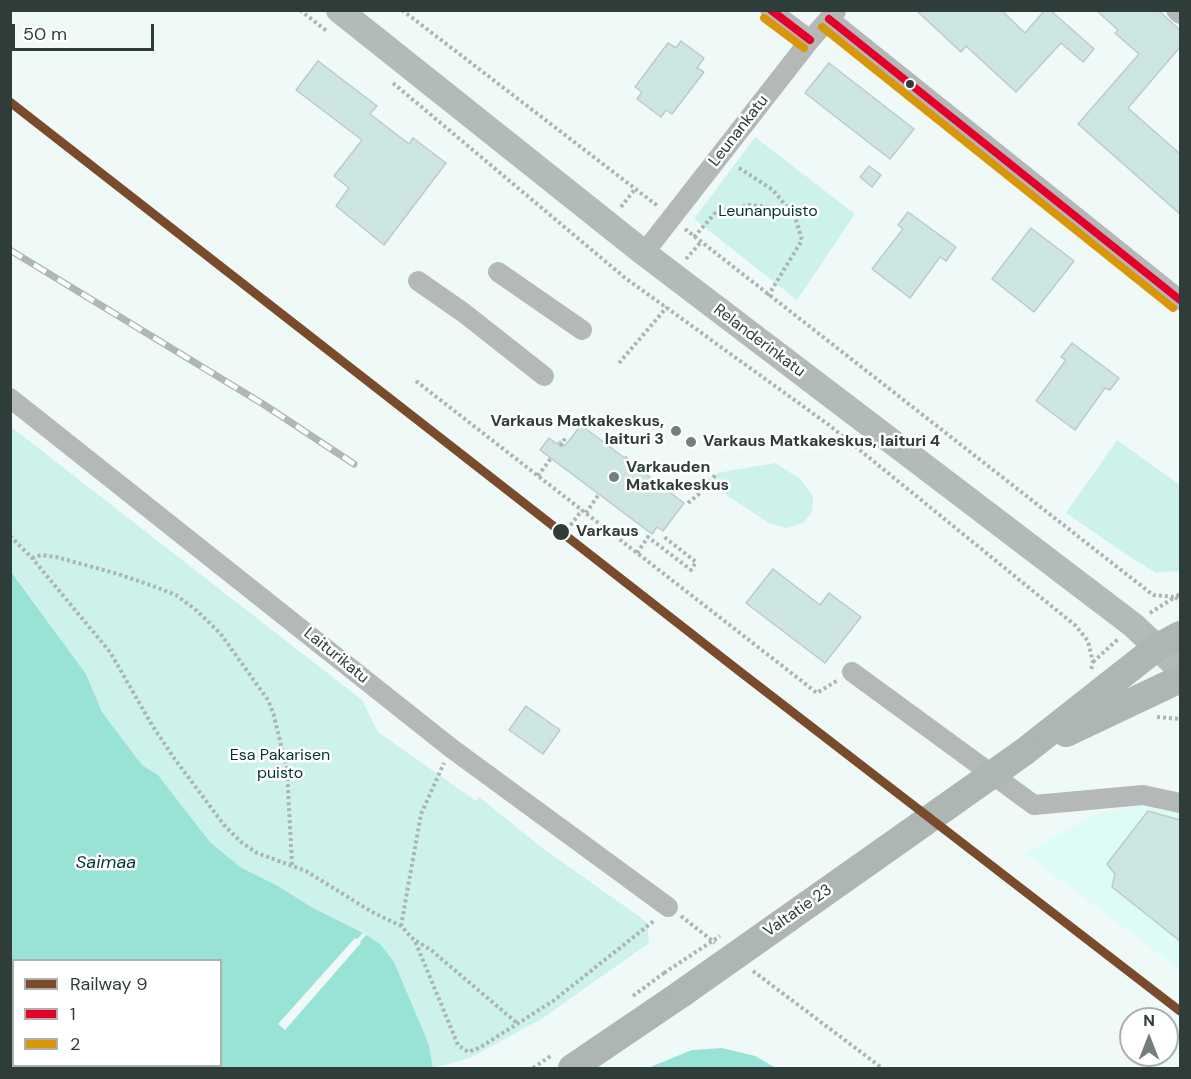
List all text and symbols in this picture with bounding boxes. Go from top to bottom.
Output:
scale bar [15,12,158,50]
text: 50 m [23,22,67,46]
unlabelled marker [904,78,916,90]
street label: Leunankatu [705,91,773,171]
park label: Leunanpuisto [718,202,818,222]
street label: Relanderinkatu [709,300,809,382]
place label: Varkaus Matkakeskus, laituri 3 [490,412,664,450]
marker: Varkaus Matkakeskus, laituri 3 [669,424,683,438]
place label: Varkaus Matkakeskus, laituri 4 [703,432,940,452]
marker: Varkaus Matkakeskus, laituri 4 [684,435,698,449]
place label: Varkauden Matkakeskus [626,458,729,496]
marker: Varkauden Matkakeskus [607,470,621,484]
marker: Varkaus [551,522,571,542]
place label: Varkaus [576,522,639,542]
street label: Laiturikatu [300,624,372,688]
park label: Esa Pakarisen puisto [230,746,330,784]
water label: Saimaa [76,852,136,874]
street label: Valtatie 23 [760,880,836,942]
legend [12,959,222,1067]
text: Railway 9 [70,972,148,996]
text: 1 [70,1002,76,1026]
north arrow [1119,1007,1179,1067]
text: N [1143,1010,1155,1031]
text: 2 [70,1032,80,1056]

